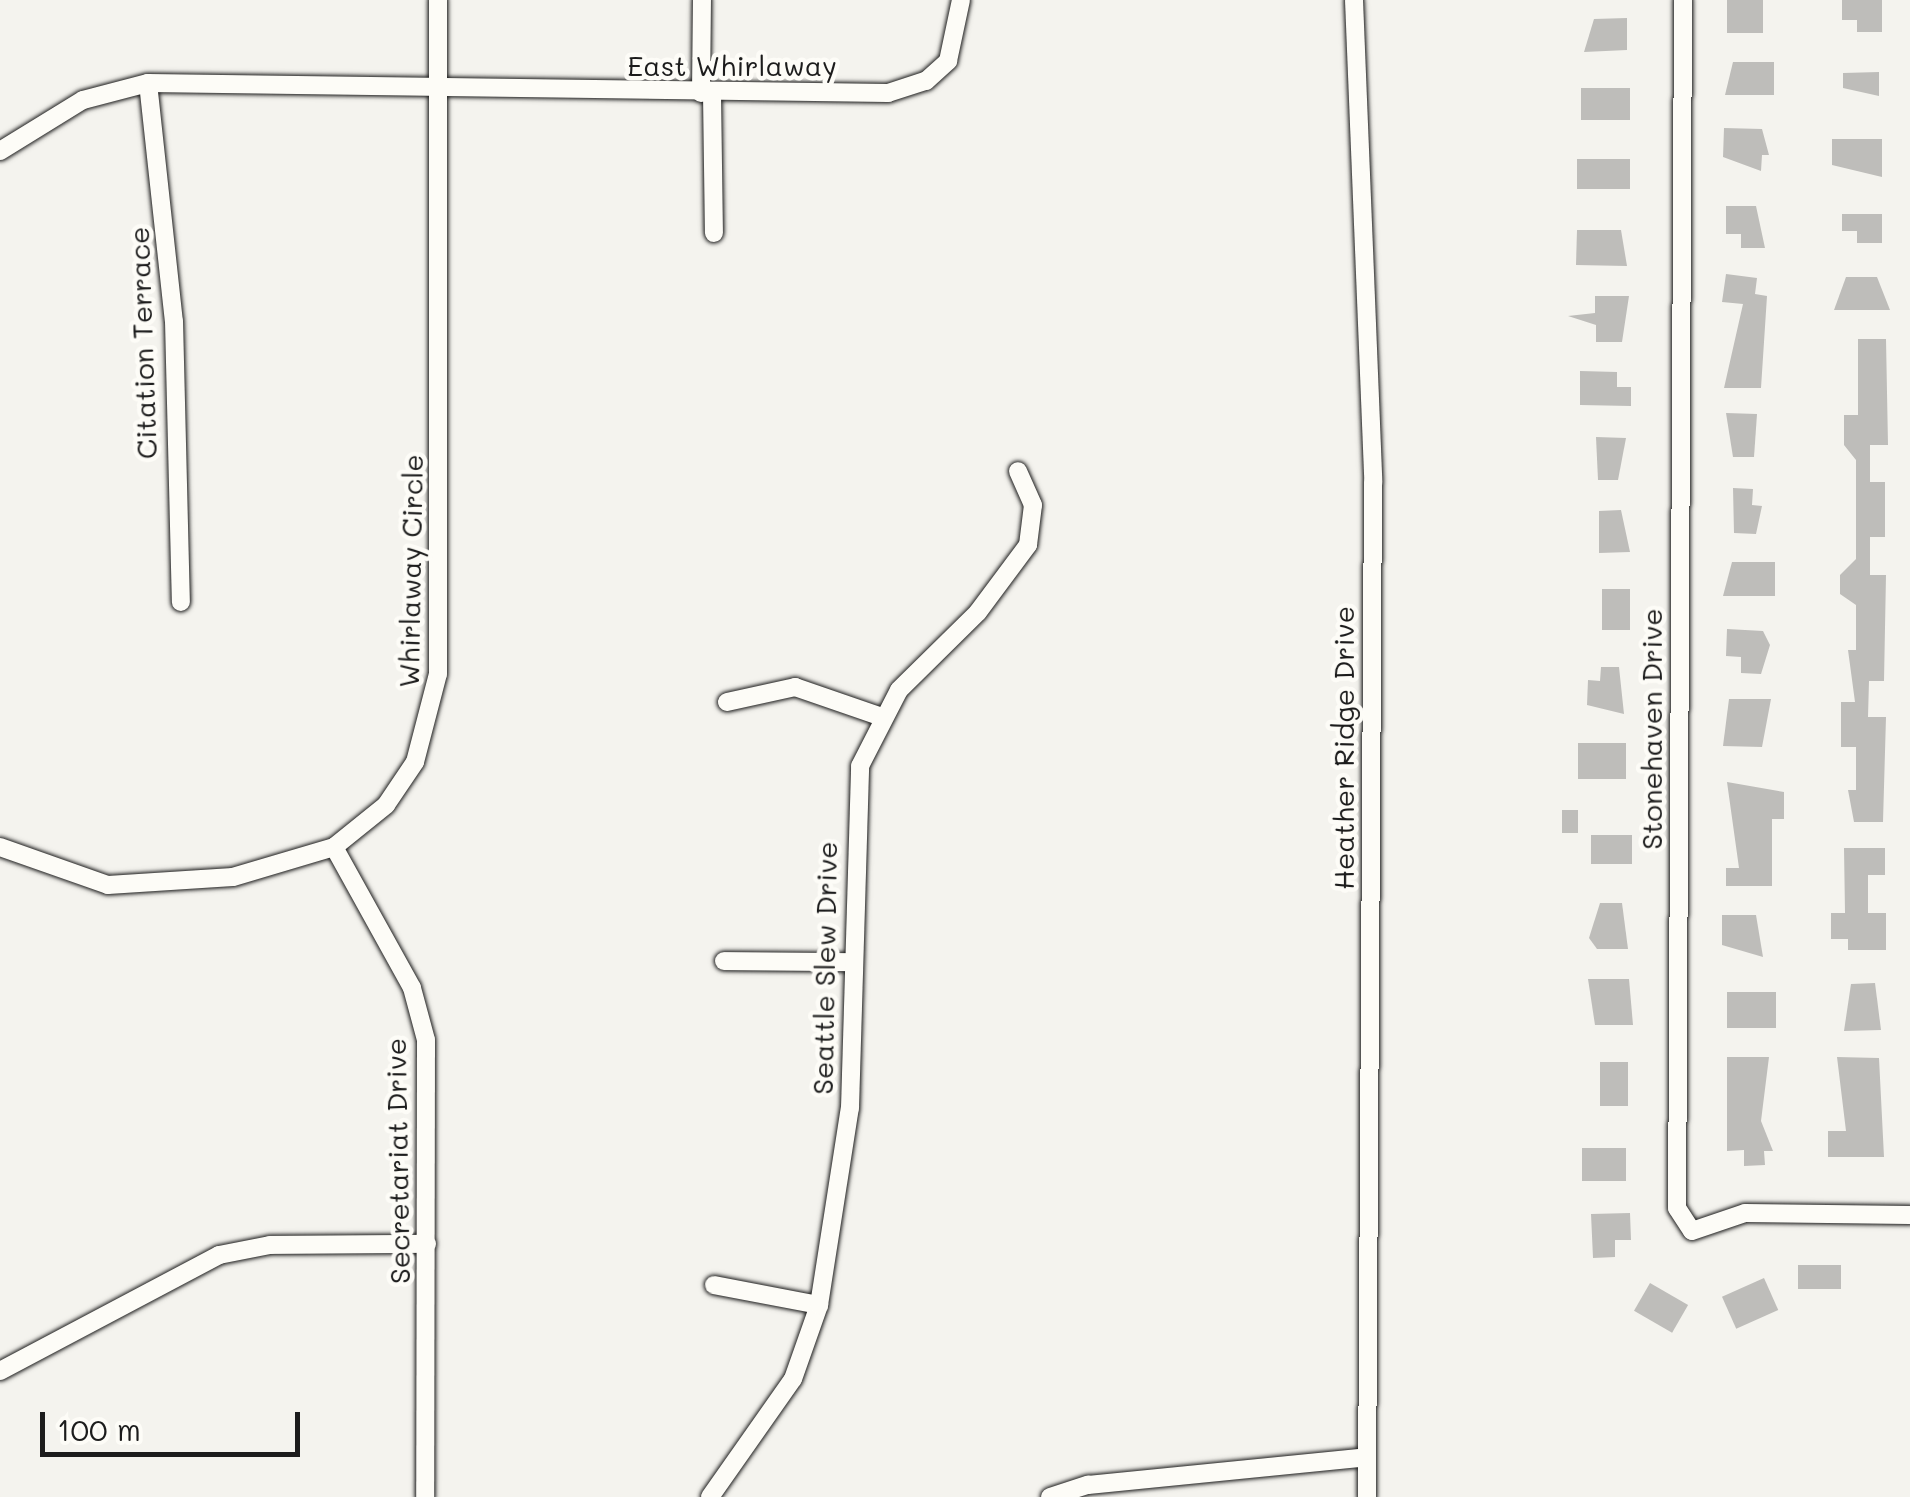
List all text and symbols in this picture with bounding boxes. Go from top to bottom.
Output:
street label: East Whirlaway [627,48,837,82]
street label: Citation Terrace [121,226,163,460]
street label: Whirlaway Circle [391,454,429,688]
street label: Heather Ridge Drive [1326,606,1360,890]
street label: Stonehaven Drive [1634,608,1668,850]
street label: Seattle Slew Drive [805,841,843,1095]
street label: Secretariat Drive [378,1038,416,1284]
scale bar [45,1392,305,1454]
text: 100 m [57,1409,141,1449]

